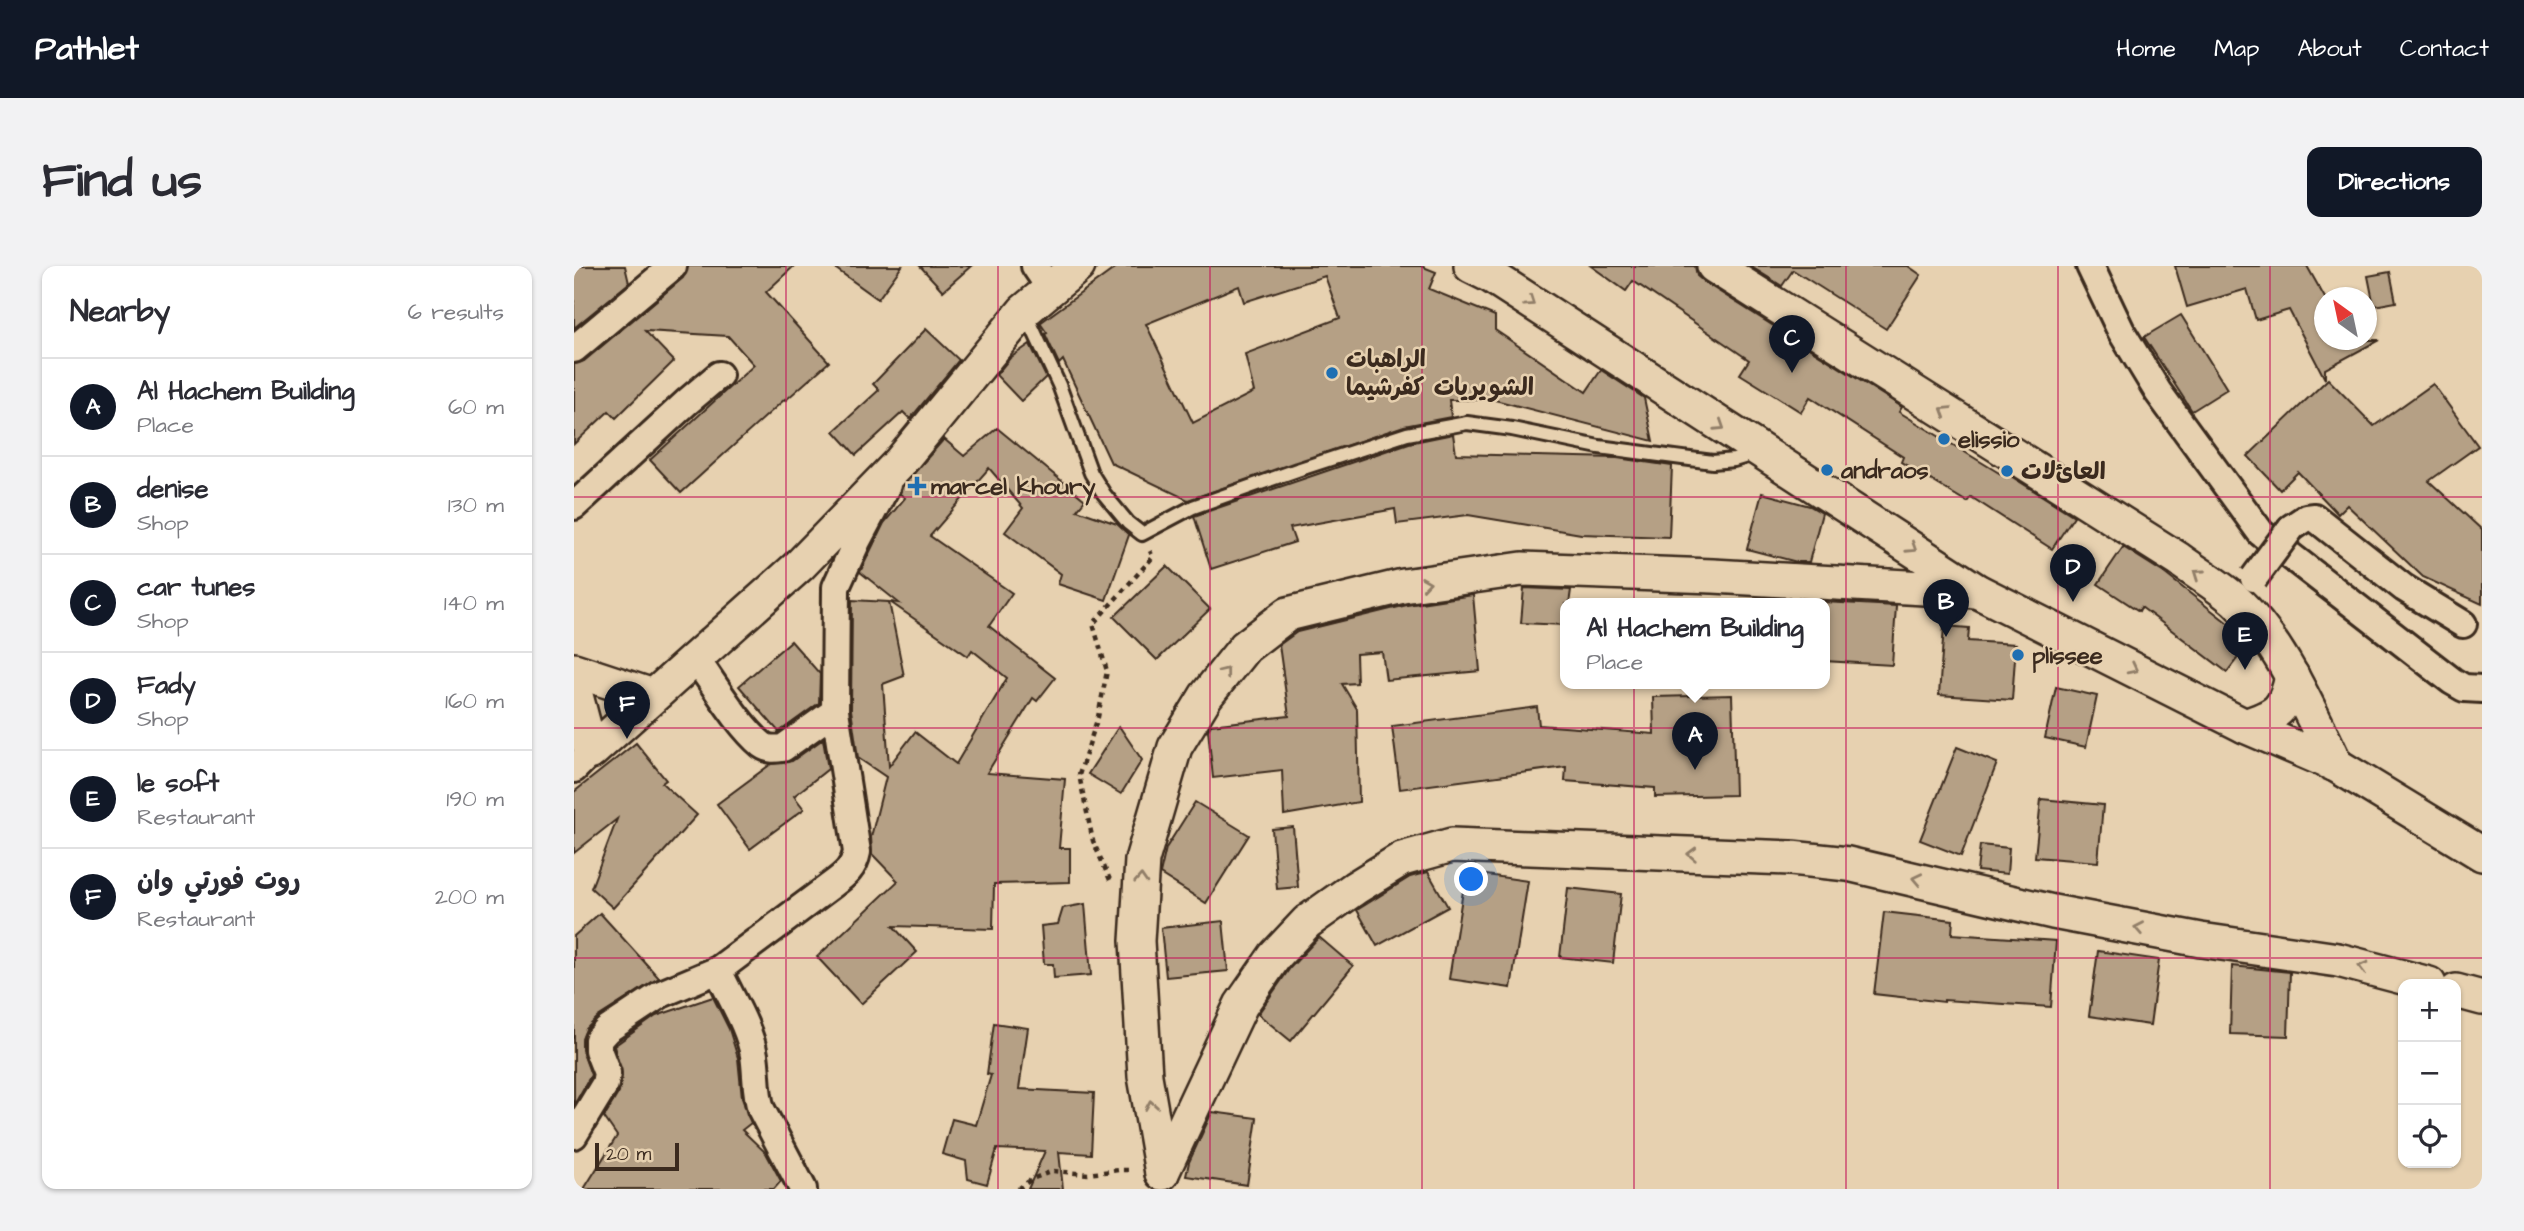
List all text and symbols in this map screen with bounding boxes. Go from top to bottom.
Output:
text: Pathlet [35,26,139,72]
text: Home [2116,32,2176,66]
text: Map [2214,32,2259,66]
text: About [2297,32,2362,66]
text: Contact [2400,32,2489,66]
button: Directions [2307,147,2482,217]
text: Find us [42,148,202,216]
north arrow [2314,287,2377,350]
text: Nearby [70,291,170,333]
one-way arrow [1522,293,1535,306]
text: 6 results [408,296,504,328]
pin: C [1769,315,1815,373]
place label: الراهبات الشويريات كفرشيما [1346,343,1534,405]
marker: الراهبات الشويريات كفرشيما [1324,365,1340,381]
text: Al Hachem Building [137,373,355,409]
text: A [86,391,100,423]
text: 60 m [448,391,504,423]
one-way arrow [1939,407,1952,420]
text: Place [137,409,194,441]
one-way arrow [1713,417,1726,430]
place label: elissio [1958,423,2020,457]
marker: elissio [1936,431,1952,447]
place label: andraos [1840,454,1929,488]
place label: العائﻻت [2021,455,2106,489]
marker: andraos [1819,462,1835,478]
marker: العائﻻت [1999,463,2015,479]
place label: marcel khoury [931,470,1096,506]
text: denise [137,471,208,507]
marker: marcel khoury [909,478,925,494]
text: B [85,489,101,521]
text: 130 m [448,489,504,521]
text: Shop [137,507,189,539]
one-way arrow [1904,540,1917,553]
pin: D [2050,544,2096,602]
text: car tunes [137,569,255,605]
one-way arrow [2193,569,2206,582]
one-way arrow [1420,576,1432,591]
pin: B [1923,579,1969,637]
text: C [85,587,101,619]
text: 140 m [444,587,504,619]
popup [1560,598,1830,689]
text: Shop [137,605,189,637]
text: Al Hachem Building [1586,610,1804,646]
pin: E [2222,612,2268,670]
place label: plissee [2032,639,2103,673]
text: Place [1586,646,1643,678]
marker: plissee [2010,647,2026,663]
one-way arrow [2126,661,2138,675]
text: Fady [137,667,196,703]
one-way arrow [1217,667,1230,679]
pin: F [604,681,650,739]
text: D [86,685,100,717]
text: 160 m [445,685,504,717]
text: Shop [137,703,189,735]
pin: A [1672,712,1718,770]
text: le soft [137,765,219,801]
text: E [86,783,100,815]
text: 190 m [446,783,504,815]
text: Restaurant [137,801,255,833]
one-way arrow [1686,846,1697,861]
your location [1454,862,1488,896]
text: روت فورتي وان [137,863,300,899]
one-way arrow [1911,872,1923,887]
one-way arrow [1133,873,1148,884]
text: F [85,881,101,913]
text: 200 m [435,881,504,913]
text: Restaurant [137,903,255,935]
one-way arrow [2133,921,2145,936]
one-way arrow [2357,961,2369,975]
map controls [2398,979,2461,1168]
button: + [2398,979,2461,1042]
button: − [2398,1042,2461,1105]
one-way arrow [1144,1100,1159,1112]
button: locate [2398,1105,2461,1168]
scale bar [595,1140,679,1172]
text: 20 m [606,1141,651,1168]

